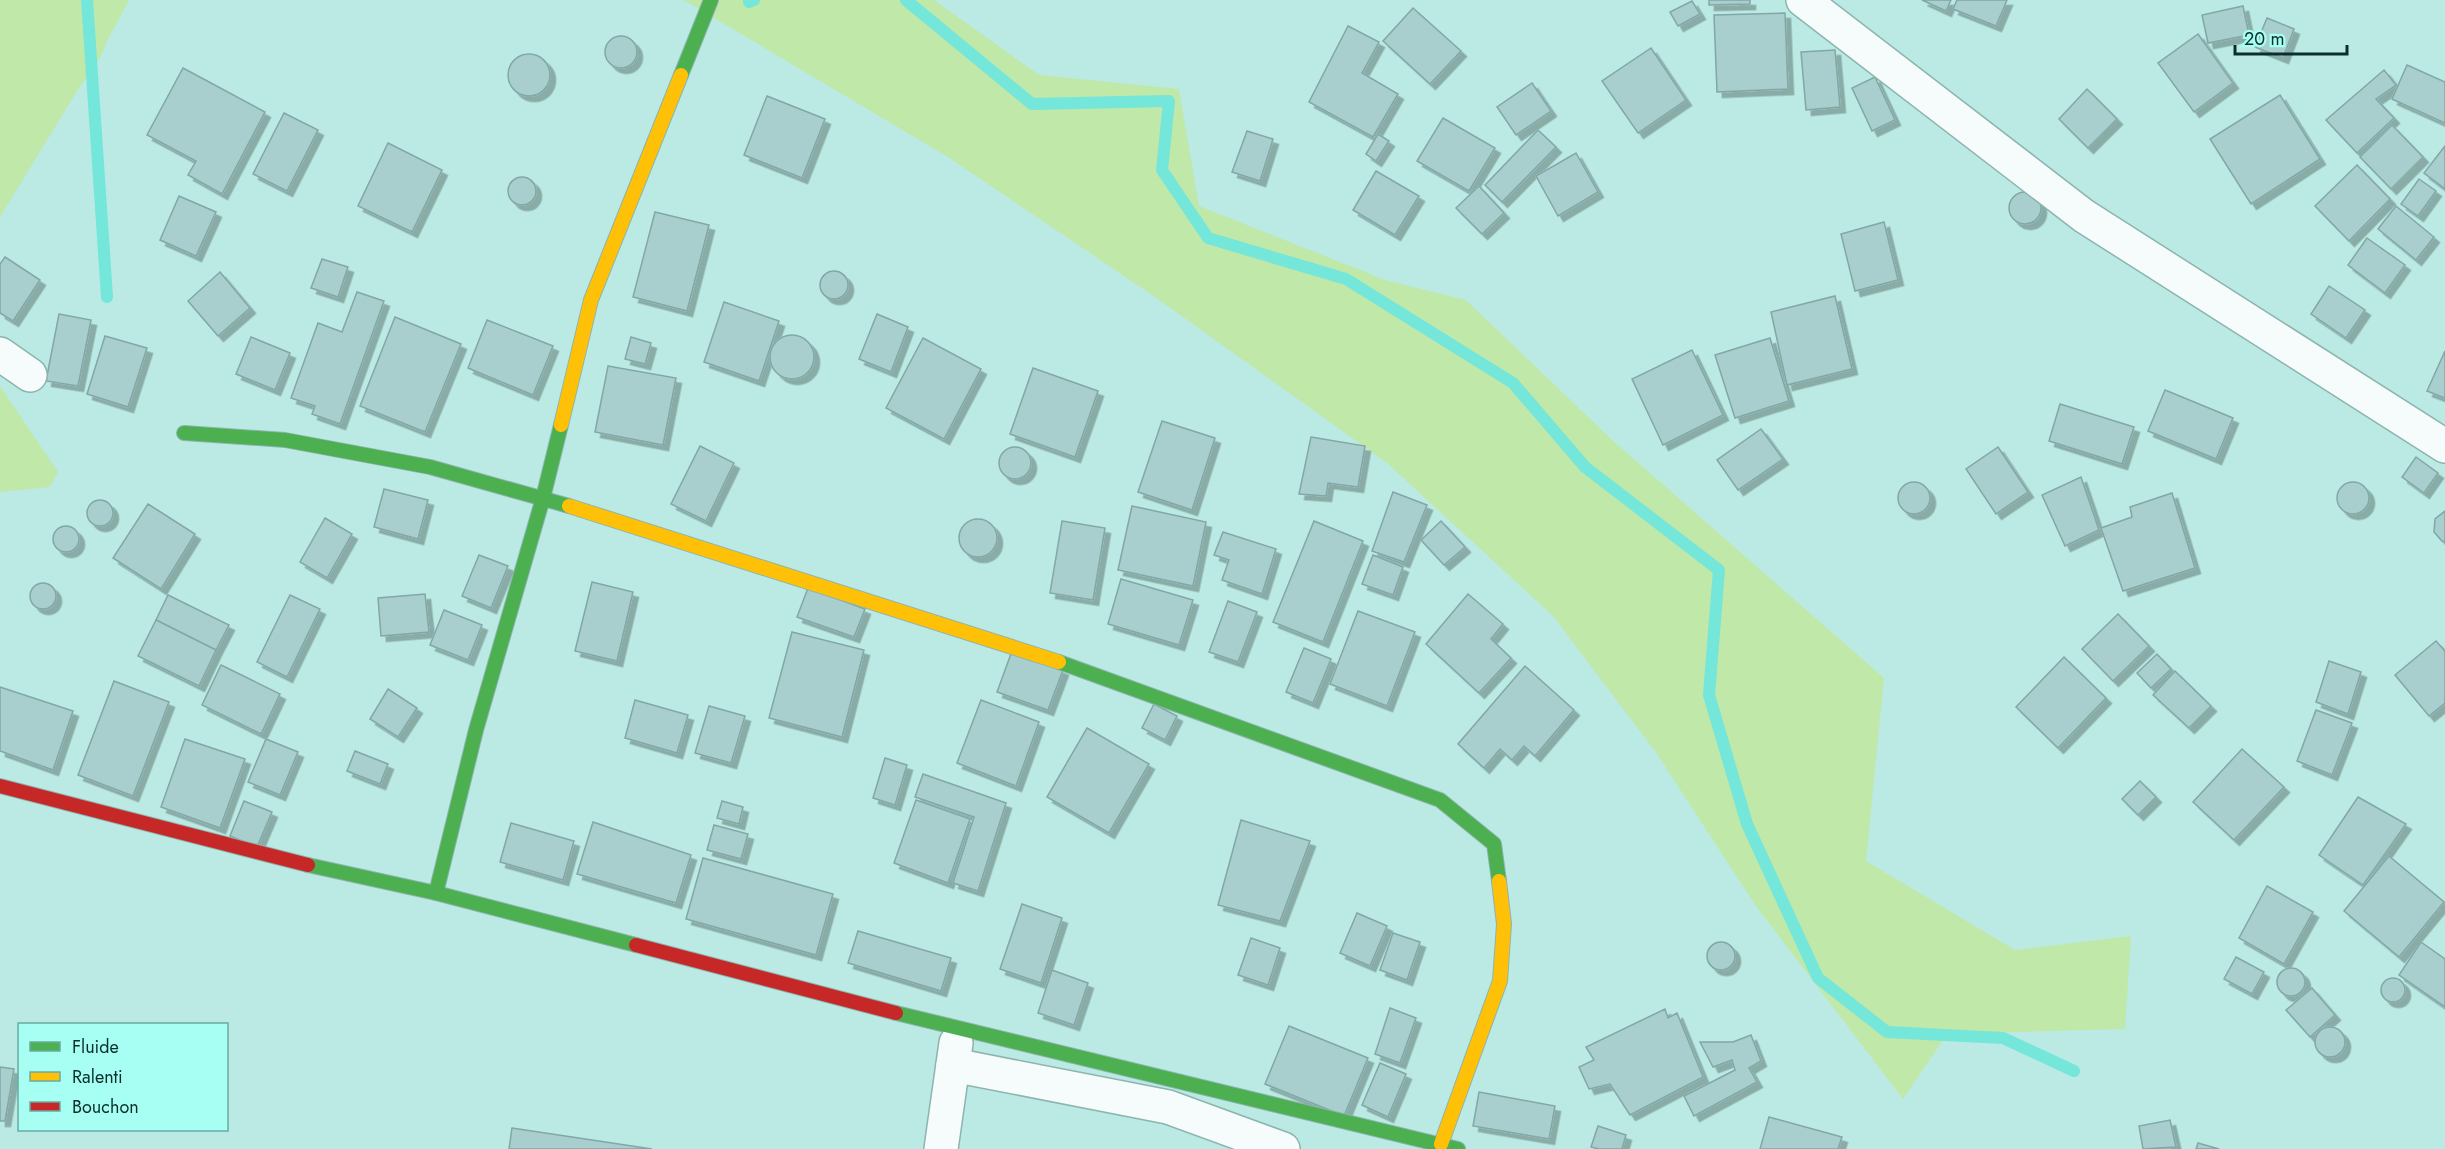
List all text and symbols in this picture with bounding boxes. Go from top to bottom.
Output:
scale bar [2235,18,2348,56]
text: 20 m [2244,26,2284,52]
legend [18,1023,228,1131]
text: Fluide [72,1034,119,1060]
text: Ralenti [72,1064,123,1090]
text: Bouchon [72,1094,139,1120]

